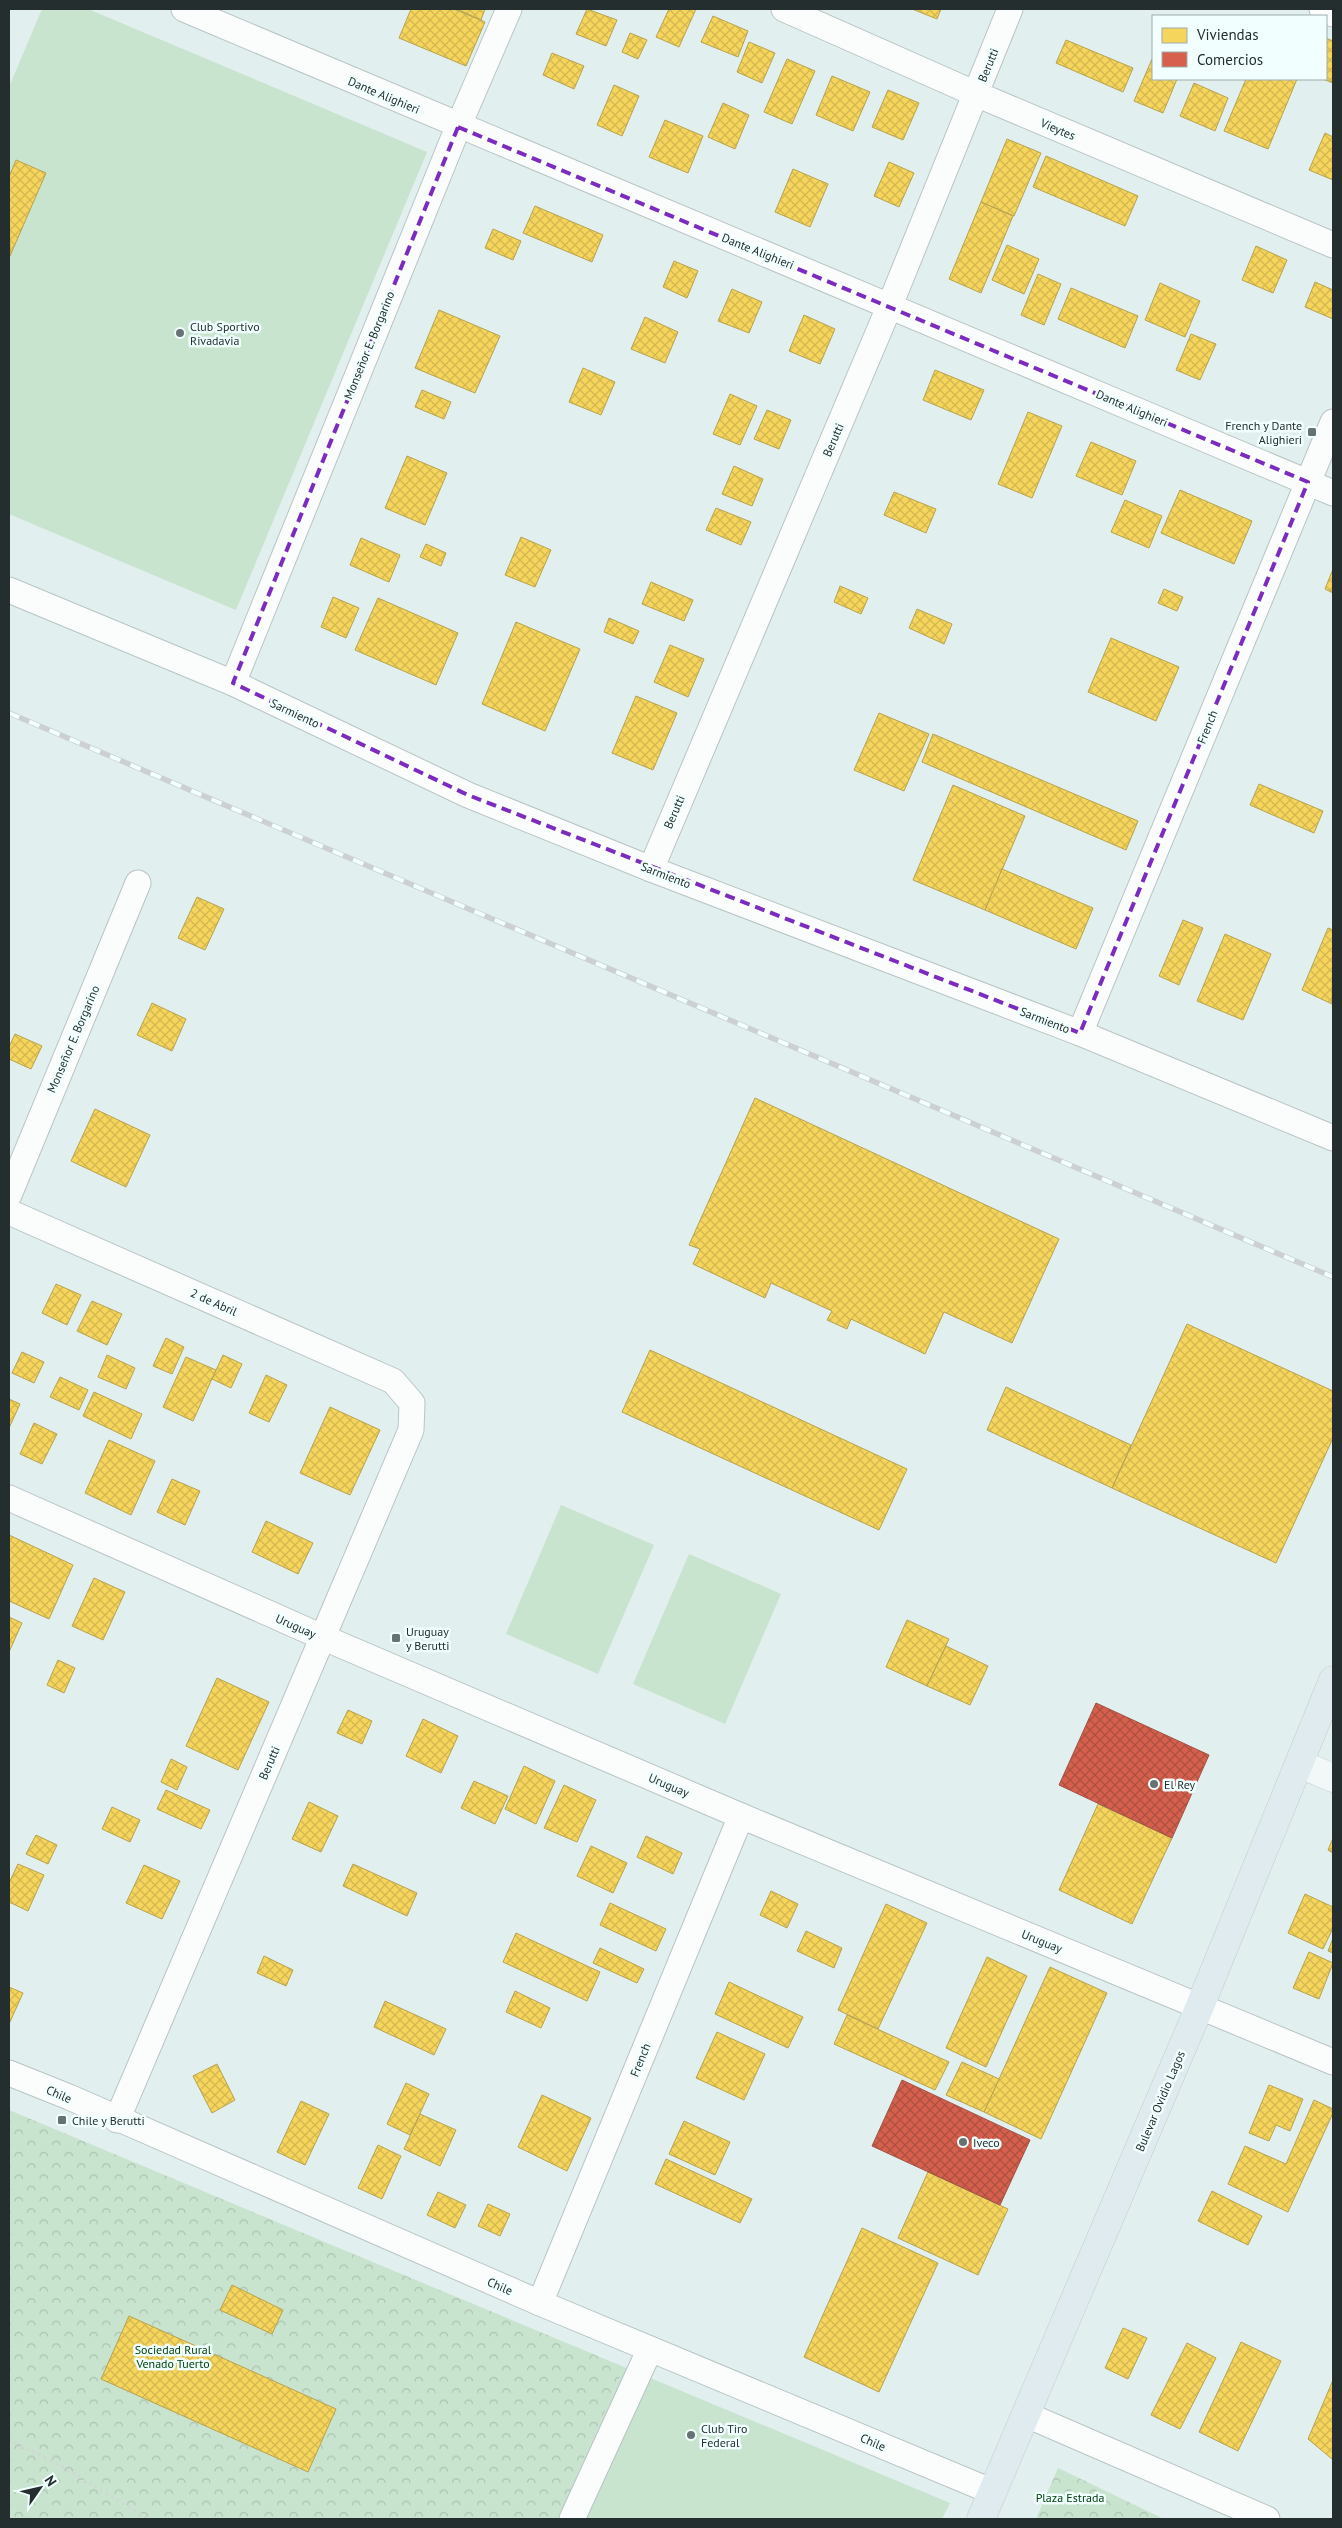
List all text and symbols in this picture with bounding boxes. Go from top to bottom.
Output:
legend [1152,15,1327,80]
text: Viviendas [1196,25,1258,44]
street label: Berutti [974,46,1002,84]
text: Comercios [1197,50,1263,69]
street label: Dante Alighieri [346,73,422,117]
street label: Vieytes [1037,115,1078,143]
street label: Dante Alighieri [720,230,796,272]
street label: Monseñor E. Borgarino [340,289,398,401]
place label: Club Sportivo Rivadavia [190,319,260,348]
marker: Club Sportivo Rivadavia [174,327,186,339]
street label: Dante Alighieri [1094,386,1170,430]
place label: French y Dante Alighieri [1225,418,1302,447]
street label: Berutti [819,421,847,459]
marker: French y Dante Alighieri [1306,426,1318,438]
street label: Sarmiento [268,695,322,731]
street label: French [1194,708,1220,746]
street label: Berutti [660,793,688,831]
street label: Sarmiento [639,859,693,891]
street label: Monseñor E. Borgarino [44,983,102,1095]
street label: Sarmiento [1018,1004,1072,1036]
street label: 2 de Abril [188,1285,240,1319]
street label: Uruguay [273,1610,319,1642]
place label: Uruguay y Berutti [406,1624,449,1653]
marker: Uruguay y Berutti [390,1632,402,1644]
street label: Berutti [255,1744,283,1782]
street label: Uruguay [646,1770,692,1800]
place label: El Rey [1164,1777,1196,1792]
marker: El Rey [1148,1778,1160,1790]
street label: Uruguay [1019,1926,1065,1956]
street label: French [627,2041,653,2079]
street label: Bulevar Ovidio Lagos [1132,2048,1188,2154]
street label: Chile [44,2082,74,2106]
place label: Chile y Berutti [72,2113,145,2128]
marker: Chile y Berutti [56,2114,68,2126]
place label: Iveco [973,2135,1000,2150]
marker: Iveco [957,2136,969,2148]
street label: Chile [485,2274,515,2298]
park label: Sociedad Rural Venado Tuerto [135,2342,212,2371]
place label: Club Tiro Federal [701,2421,748,2450]
marker: Club Tiro Federal [685,2429,697,2441]
street label: Chile [858,2430,888,2454]
north arrow [15,2463,65,2513]
text: N [41,2472,61,2490]
park label: Plaza Estrada [1036,2490,1104,2505]

